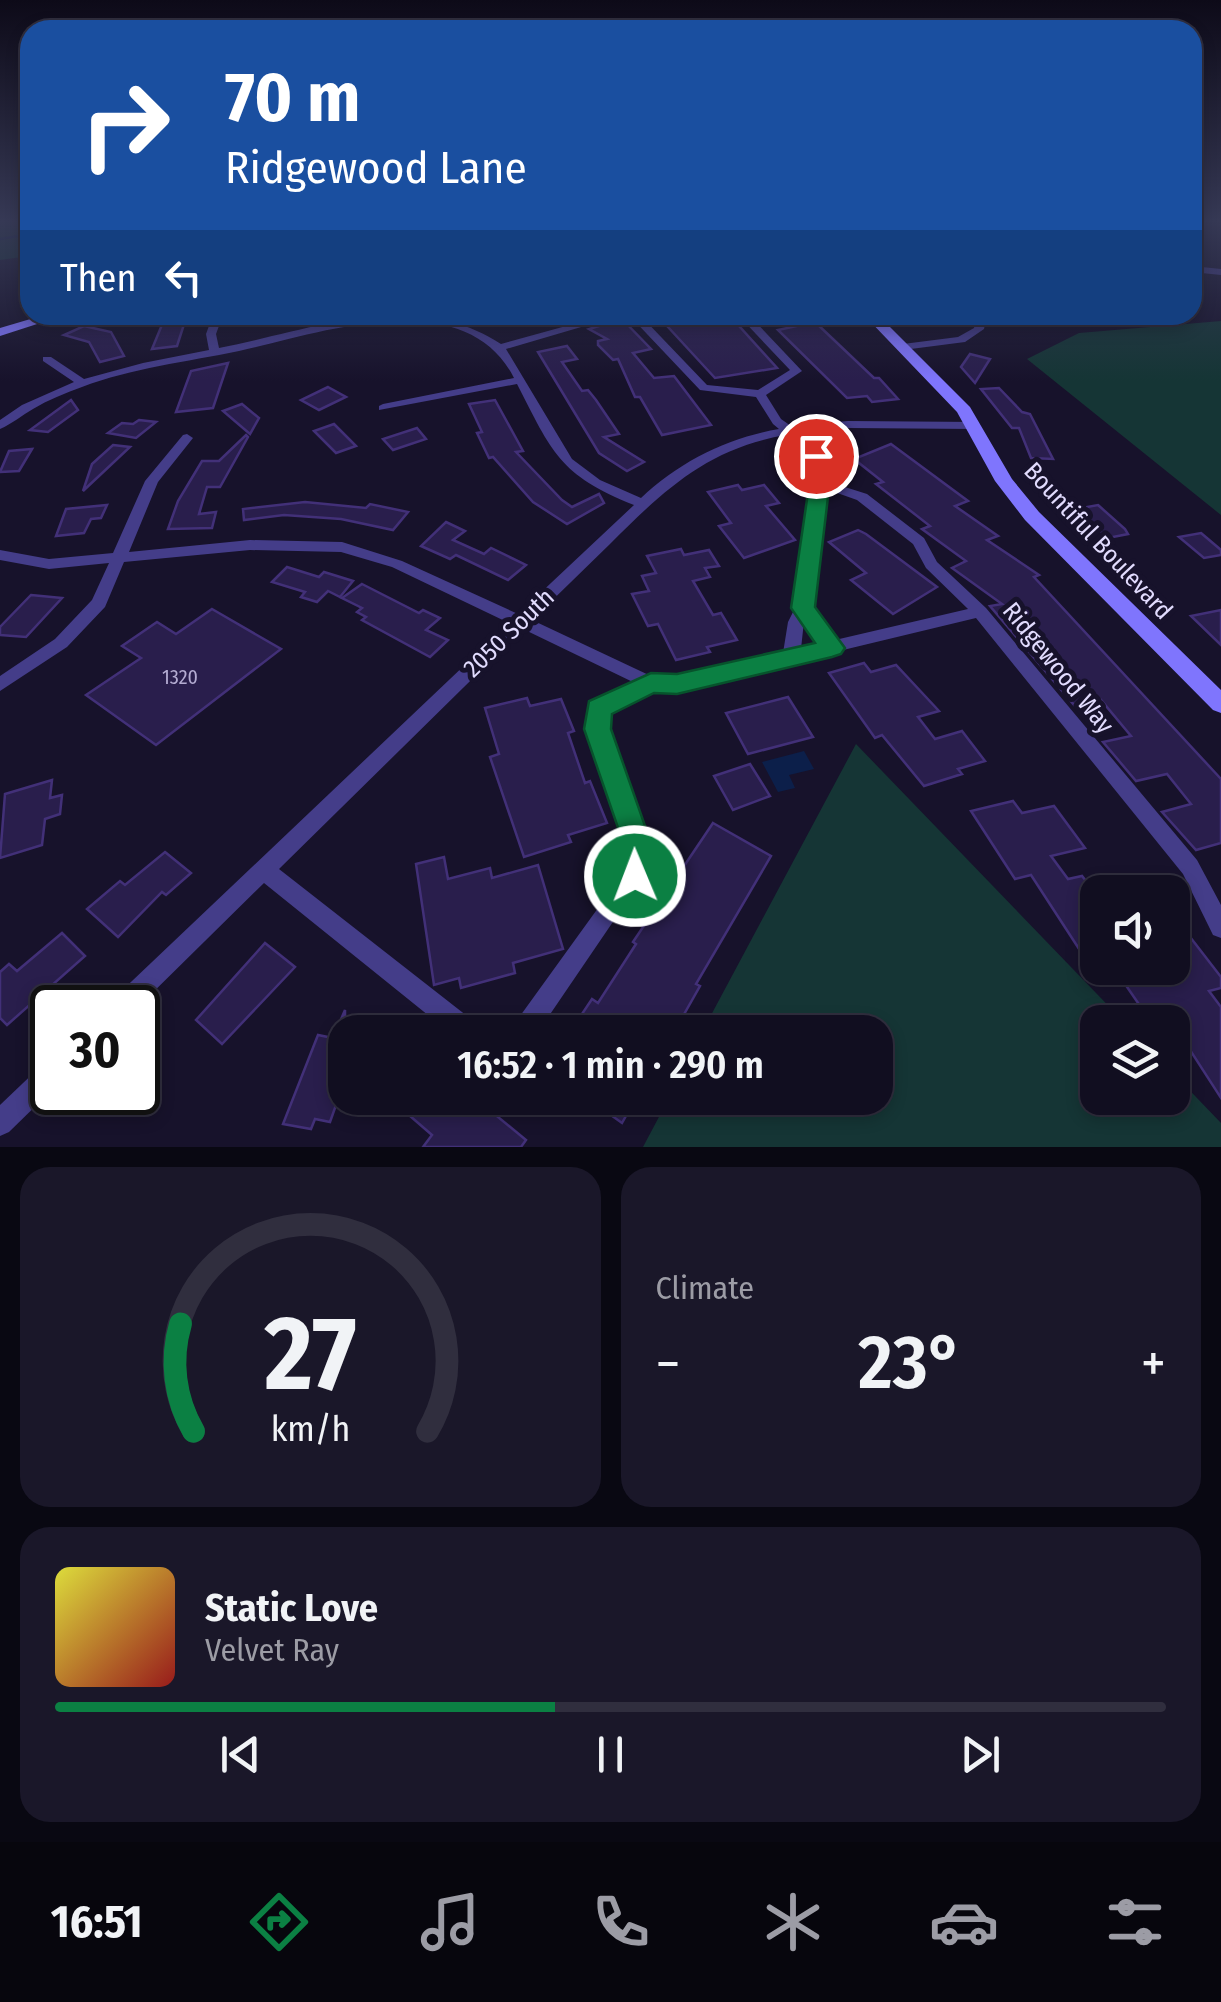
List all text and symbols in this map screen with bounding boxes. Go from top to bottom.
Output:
text: 70 m [225,56,360,140]
icon: right [60,60,190,190]
text: Ridgewood Lane [225,141,527,195]
icon: left [156,250,211,305]
text: Then [60,255,136,301]
pin [774,414,859,499]
icon: arrive [789,429,844,484]
street label: Bountiful Boulevard [1018,456,1178,626]
street label: 2050 South [457,582,561,684]
street label: Ridgewood Way [996,596,1120,740]
house number: 1320 [162,665,198,689]
position arrow [583,824,687,928]
map controls [1080,875,1190,1115]
button: sound [1080,875,1190,985]
speed limit sign: 30 [30,985,160,1115]
button: layers [1080,1005,1190,1115]
text: 16:52 · 1 min · 290 m [457,1042,764,1088]
text: Climate [656,1269,754,1307]
text: 27 [263,1292,356,1417]
text: 23° [858,1318,963,1408]
text: − [656,1331,680,1397]
text: + [1141,1331,1166,1397]
text: km/h [270,1408,350,1450]
text: Static Love [205,1585,378,1631]
text: Velvet Ray [205,1631,339,1669]
icon: previous [213,1727,268,1782]
icon: pause [583,1727,638,1782]
icon: next [953,1727,1008,1782]
icon: directions [244,1887,314,1957]
icon: music [415,1887,485,1957]
icon: phone [586,1887,656,1957]
icon: climate [758,1887,828,1957]
icon: car [929,1887,999,1957]
icon: filters [1100,1887,1170,1957]
text: 16:51 [51,1895,143,1949]

